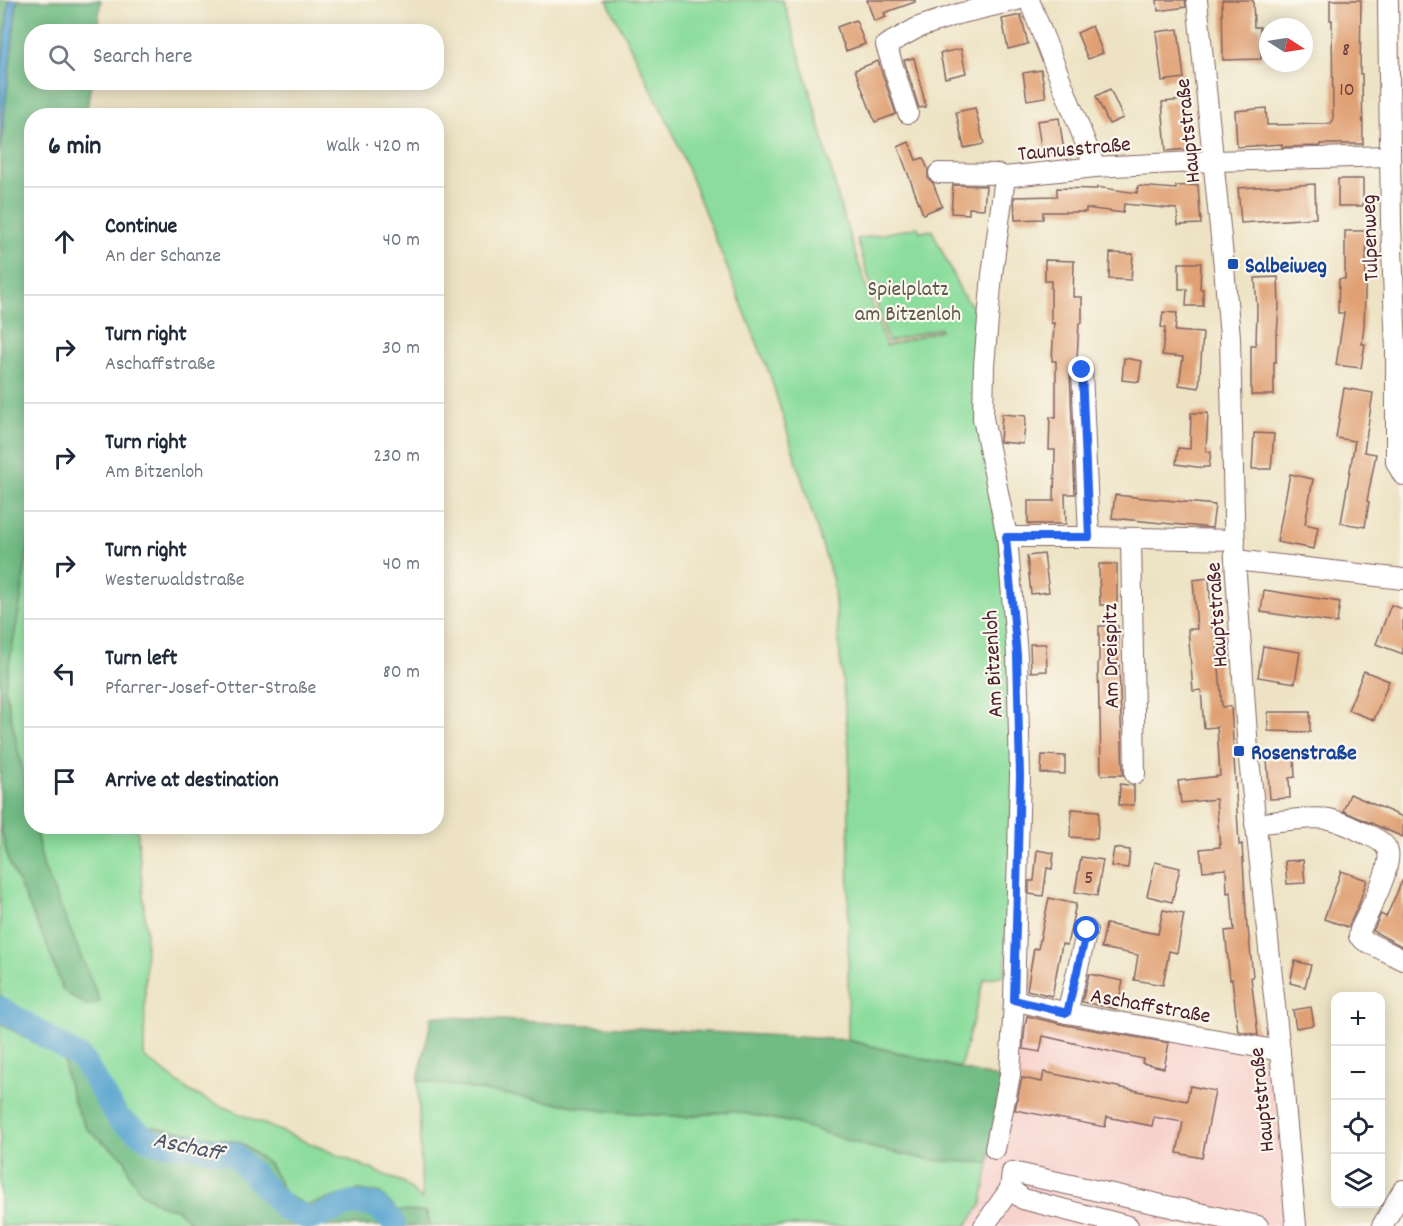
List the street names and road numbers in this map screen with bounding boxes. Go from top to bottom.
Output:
street label: Hauptstraße [1169,77,1210,185]
street label: Taunusstraße [1016,130,1132,171]
street label: Tulpenweg [1354,194,1389,282]
street label: Hauptstraße [1199,561,1238,668]
street label: Am Dreispitz [1096,602,1129,709]
street label: Am Bitzenloh [976,609,1013,719]
street label: Aschaffstraße [1088,982,1213,1033]
street label: Hauptstraße [1243,1046,1284,1154]

